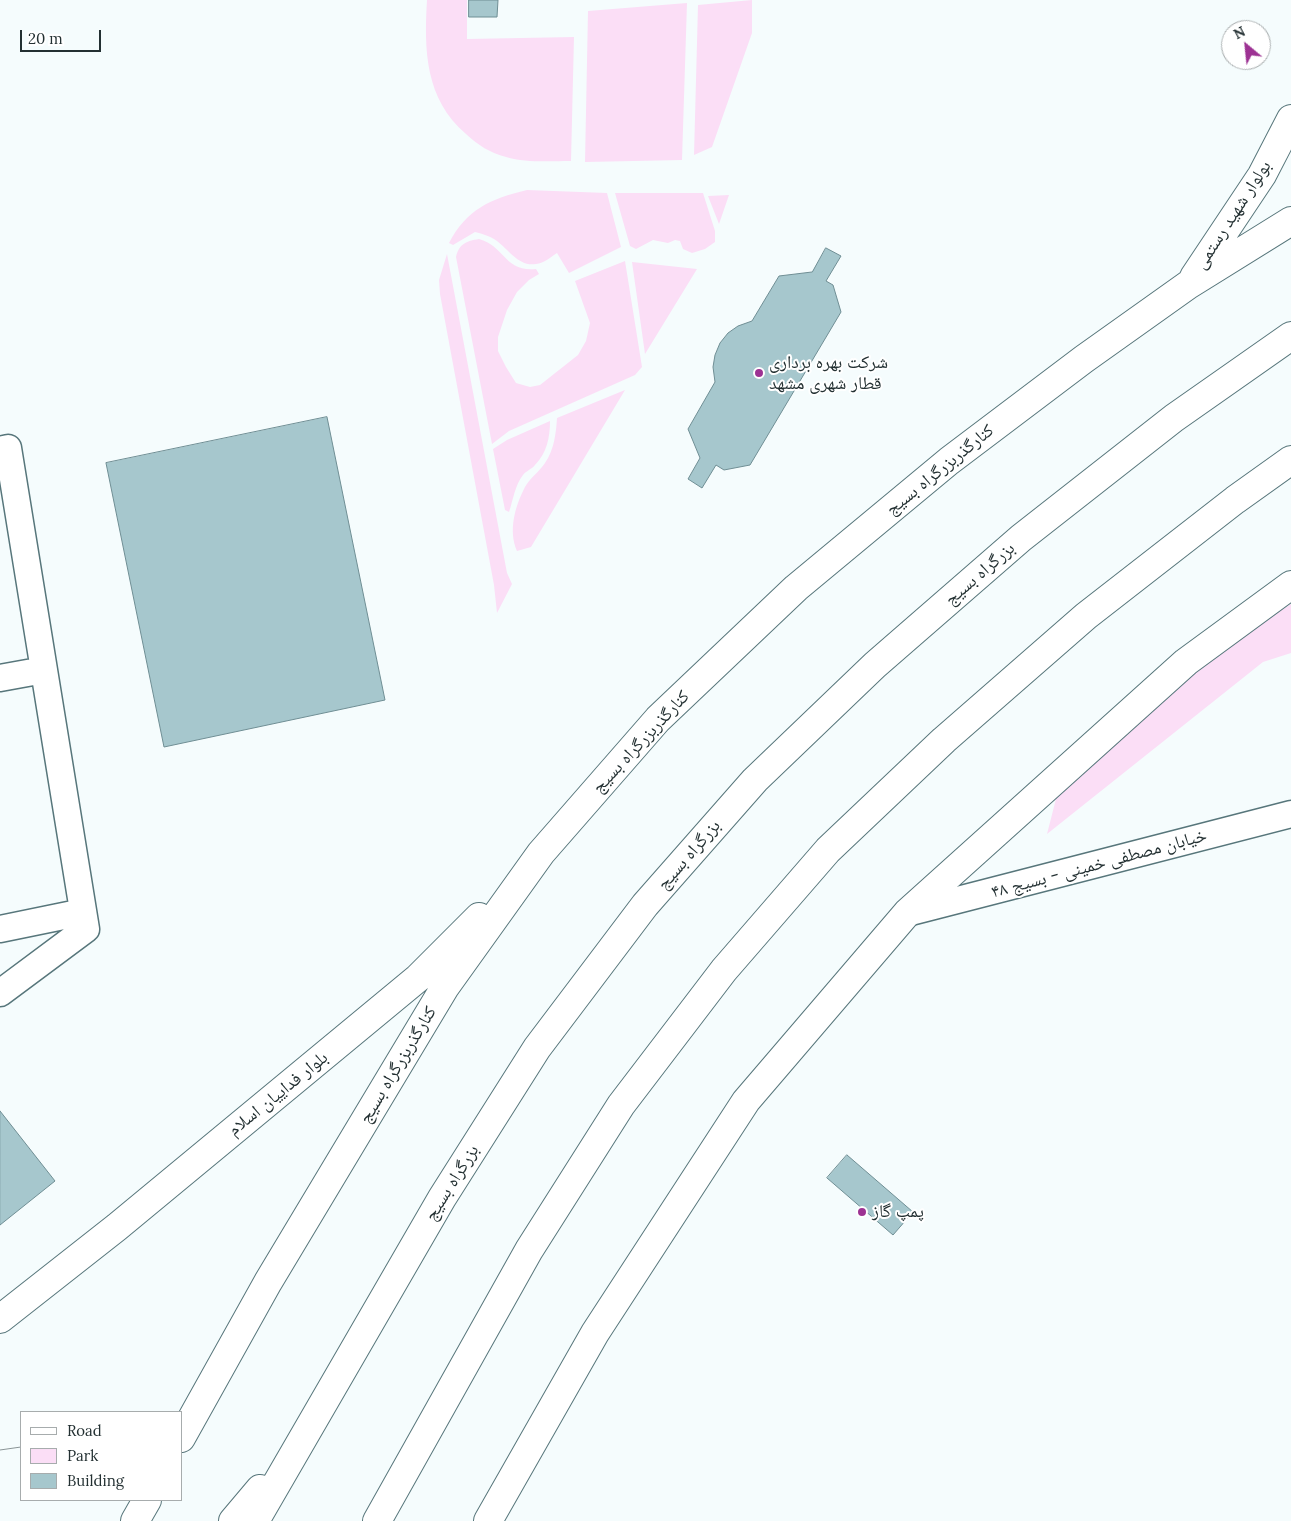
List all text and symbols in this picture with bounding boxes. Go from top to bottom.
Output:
scale bar [22,20,104,52]
north arrow [1221,20,1271,70]
text: N [1230,22,1248,43]
text: 20 m [28,29,63,48]
street label: بولوار شهید رستمی [1190,157,1276,273]
place label: شرکت بهره برداری قطار شهری مشهد [769,352,888,394]
marker: شرکت بهره برداری قطار شهری مشهد [753,367,765,379]
street label: کنارگذربزرگراه بسیج [882,420,998,520]
street label: بزرگراه بسیج [941,538,1019,610]
street label: کنارگذربزرگراه بسیج [588,686,694,798]
street label: بزرگراه بسیج [653,816,725,894]
street label: خیابان مصطفی خمینی - بسیج ۴۸ [989,825,1209,903]
street label: کنارگذربزرگراه بسیج [355,1003,441,1127]
street label: بلوار فداییان اسلام [224,1047,332,1141]
street label: بزرگراه بسیج [420,1141,484,1225]
place label: پمپ گاز [872,1201,924,1223]
marker: پمپ گاز [856,1206,868,1218]
legend [20,1411,182,1501]
text: Road [67,1421,102,1440]
text: Park [67,1446,98,1465]
text: Building [67,1471,124,1490]

